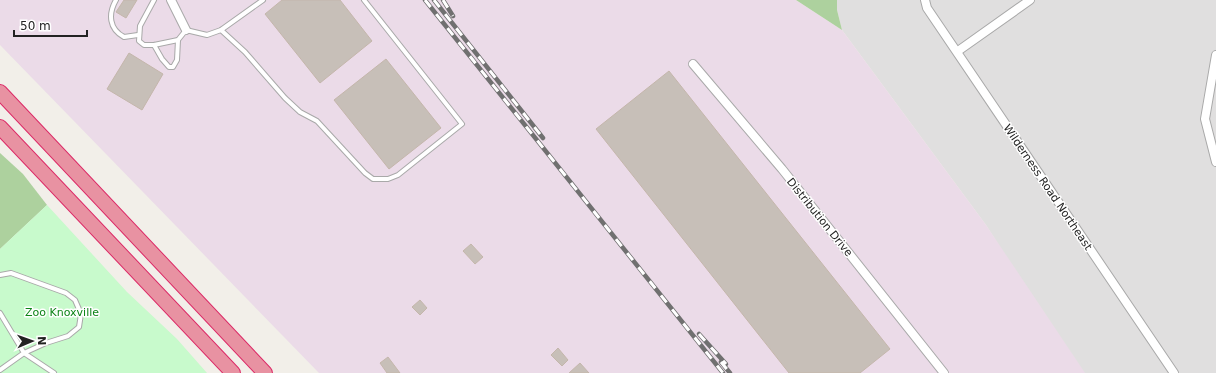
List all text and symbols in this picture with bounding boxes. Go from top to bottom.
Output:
scale bar [14,12,87,38]
text: 50 m [20,19,51,33]
street label: Wilderness Road Northeast [1001,122,1095,253]
street label: Distribution Drive [784,176,855,259]
park label: Zoo Knoxville [25,306,99,319]
north arrow [12,321,52,361]
text: N [35,336,48,346]

